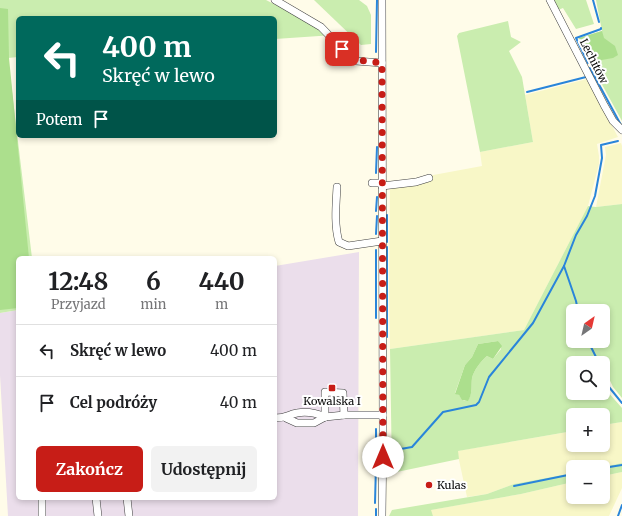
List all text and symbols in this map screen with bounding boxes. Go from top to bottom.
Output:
text: 400 m [102,29,191,65]
icon: left [36,32,88,84]
pin [325,32,359,66]
street label: Lechitów [577,36,612,87]
icon: arrive [331,38,353,60]
text: Skręć w lewo [102,64,215,87]
icon: arrive [90,108,112,130]
text: Potem [36,110,82,129]
text: 12:48 [48,266,108,297]
text: 6 [146,266,161,297]
text: 440 [199,266,245,297]
text: Przyjazd [51,296,106,313]
text: min [141,296,166,313]
text: m [215,296,228,313]
north arrow [566,304,610,348]
map controls [566,304,610,504]
icon: left [36,340,58,362]
text: Skręć w lewo [70,341,166,360]
text: 400 m [210,341,257,360]
button: search [566,356,610,400]
marker: Kowalska I [327,383,337,393]
icon: arrive [36,392,58,414]
text: Cel podróży [70,393,157,412]
text: 40 m [220,393,257,412]
place label: Kowalska I [303,394,361,408]
button: + [566,408,610,452]
position arrow [362,436,404,478]
button: Zakończ [36,446,143,492]
button: Udostępnij [151,446,257,492]
button: − [566,460,610,504]
place label: Kulas [437,478,466,492]
marker: Kulas [424,480,434,490]

